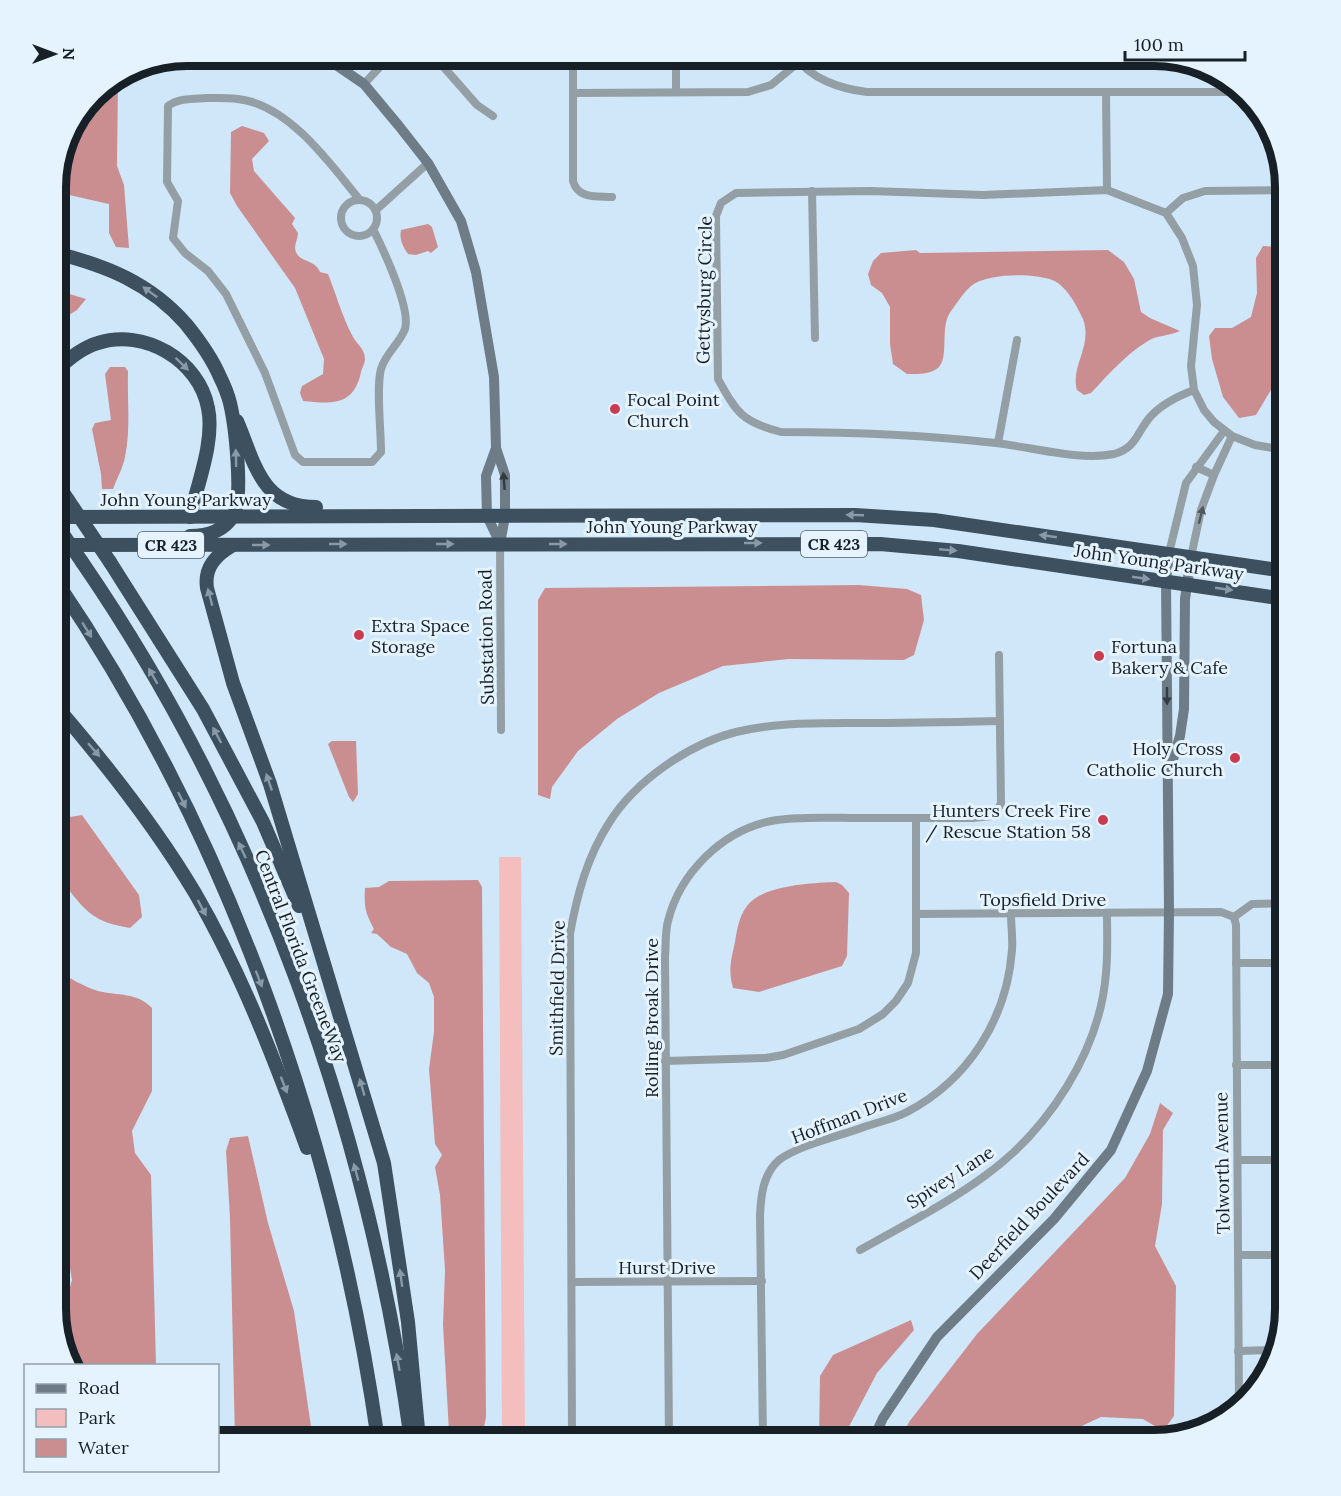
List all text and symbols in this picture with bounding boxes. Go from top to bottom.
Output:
north arrow [24,24,84,84]
scale bar [1125,24,1245,62]
text: 100 m [1134,33,1184,56]
text: N [59,48,79,60]
street label: Gettysburg Circle [691,215,717,364]
one-way arrow [142,287,157,299]
one-way arrow [175,357,190,371]
place label: Focal Point Church [627,388,720,432]
marker: Focal Point Church [608,402,622,416]
one-way arrow [232,449,241,468]
one-way arrow [499,471,509,490]
street label: John Young Parkway [100,488,272,511]
one-way arrow [1196,506,1206,524]
one-way arrow [845,511,864,520]
street label: John Young Parkway [586,515,758,538]
road number: CR 423 [801,531,867,557]
road number: CR 423 [138,532,204,558]
one-way arrow [1039,532,1058,541]
one-way arrow [744,538,763,548]
one-way arrow [329,539,348,549]
one-way arrow [435,539,454,549]
one-way arrow [549,539,568,549]
street label: John Young Parkway [1072,539,1246,585]
one-way arrow [252,540,271,550]
one-way arrow [938,545,957,555]
street label: Substation Road [473,569,499,705]
one-way arrow [1131,573,1150,582]
one-way arrow [1215,585,1234,594]
one-way arrow [204,588,214,606]
place label: Extra Space Storage [371,614,470,658]
one-way arrow [82,622,93,638]
marker: Extra Space Storage [352,628,366,642]
place label: Fortuna Bakery & Cafe [1111,635,1228,679]
marker: Fortuna Bakery & Cafe [1092,649,1106,663]
one-way arrow [148,667,158,684]
one-way arrow [1162,686,1172,705]
one-way arrow [212,727,222,744]
place label: Holy Cross Catholic Church [1087,737,1223,781]
one-way arrow [87,742,100,757]
marker: Holy Cross Catholic Church [1228,751,1242,765]
one-way arrow [264,773,274,791]
one-way arrow [177,792,186,809]
place label: Hunters Creek Fire / Rescue Station 58 [925,799,1091,843]
marker: Hunters Creek Fire / Rescue Station 58 [1096,813,1110,827]
one-way arrow [237,841,246,858]
street label: Central Florida GreeneWay [250,846,352,1066]
street label: Topsfield Drive [980,888,1107,911]
one-way arrow [197,899,207,916]
street label: Smithfield Drive [544,920,570,1056]
street label: Rolling Broak Drive [640,938,663,1098]
one-way arrow [255,970,265,988]
one-way arrow [279,1076,289,1094]
one-way arrow [357,1078,366,1096]
street label: Hoffman Drive [788,1083,911,1149]
street label: Tolworth Avenue [1209,1091,1235,1234]
street label: Spivey Lane [902,1140,998,1214]
street label: Deerfield Boulevard [964,1147,1094,1284]
one-way arrow [351,1163,360,1181]
street label: Hurst Drive [618,1256,716,1279]
one-way arrow [397,1268,406,1287]
one-way arrow [393,1352,402,1371]
legend [24,1364,219,1472]
text: Road [78,1376,120,1399]
text: Park [78,1406,116,1429]
text: Water [78,1436,129,1459]

